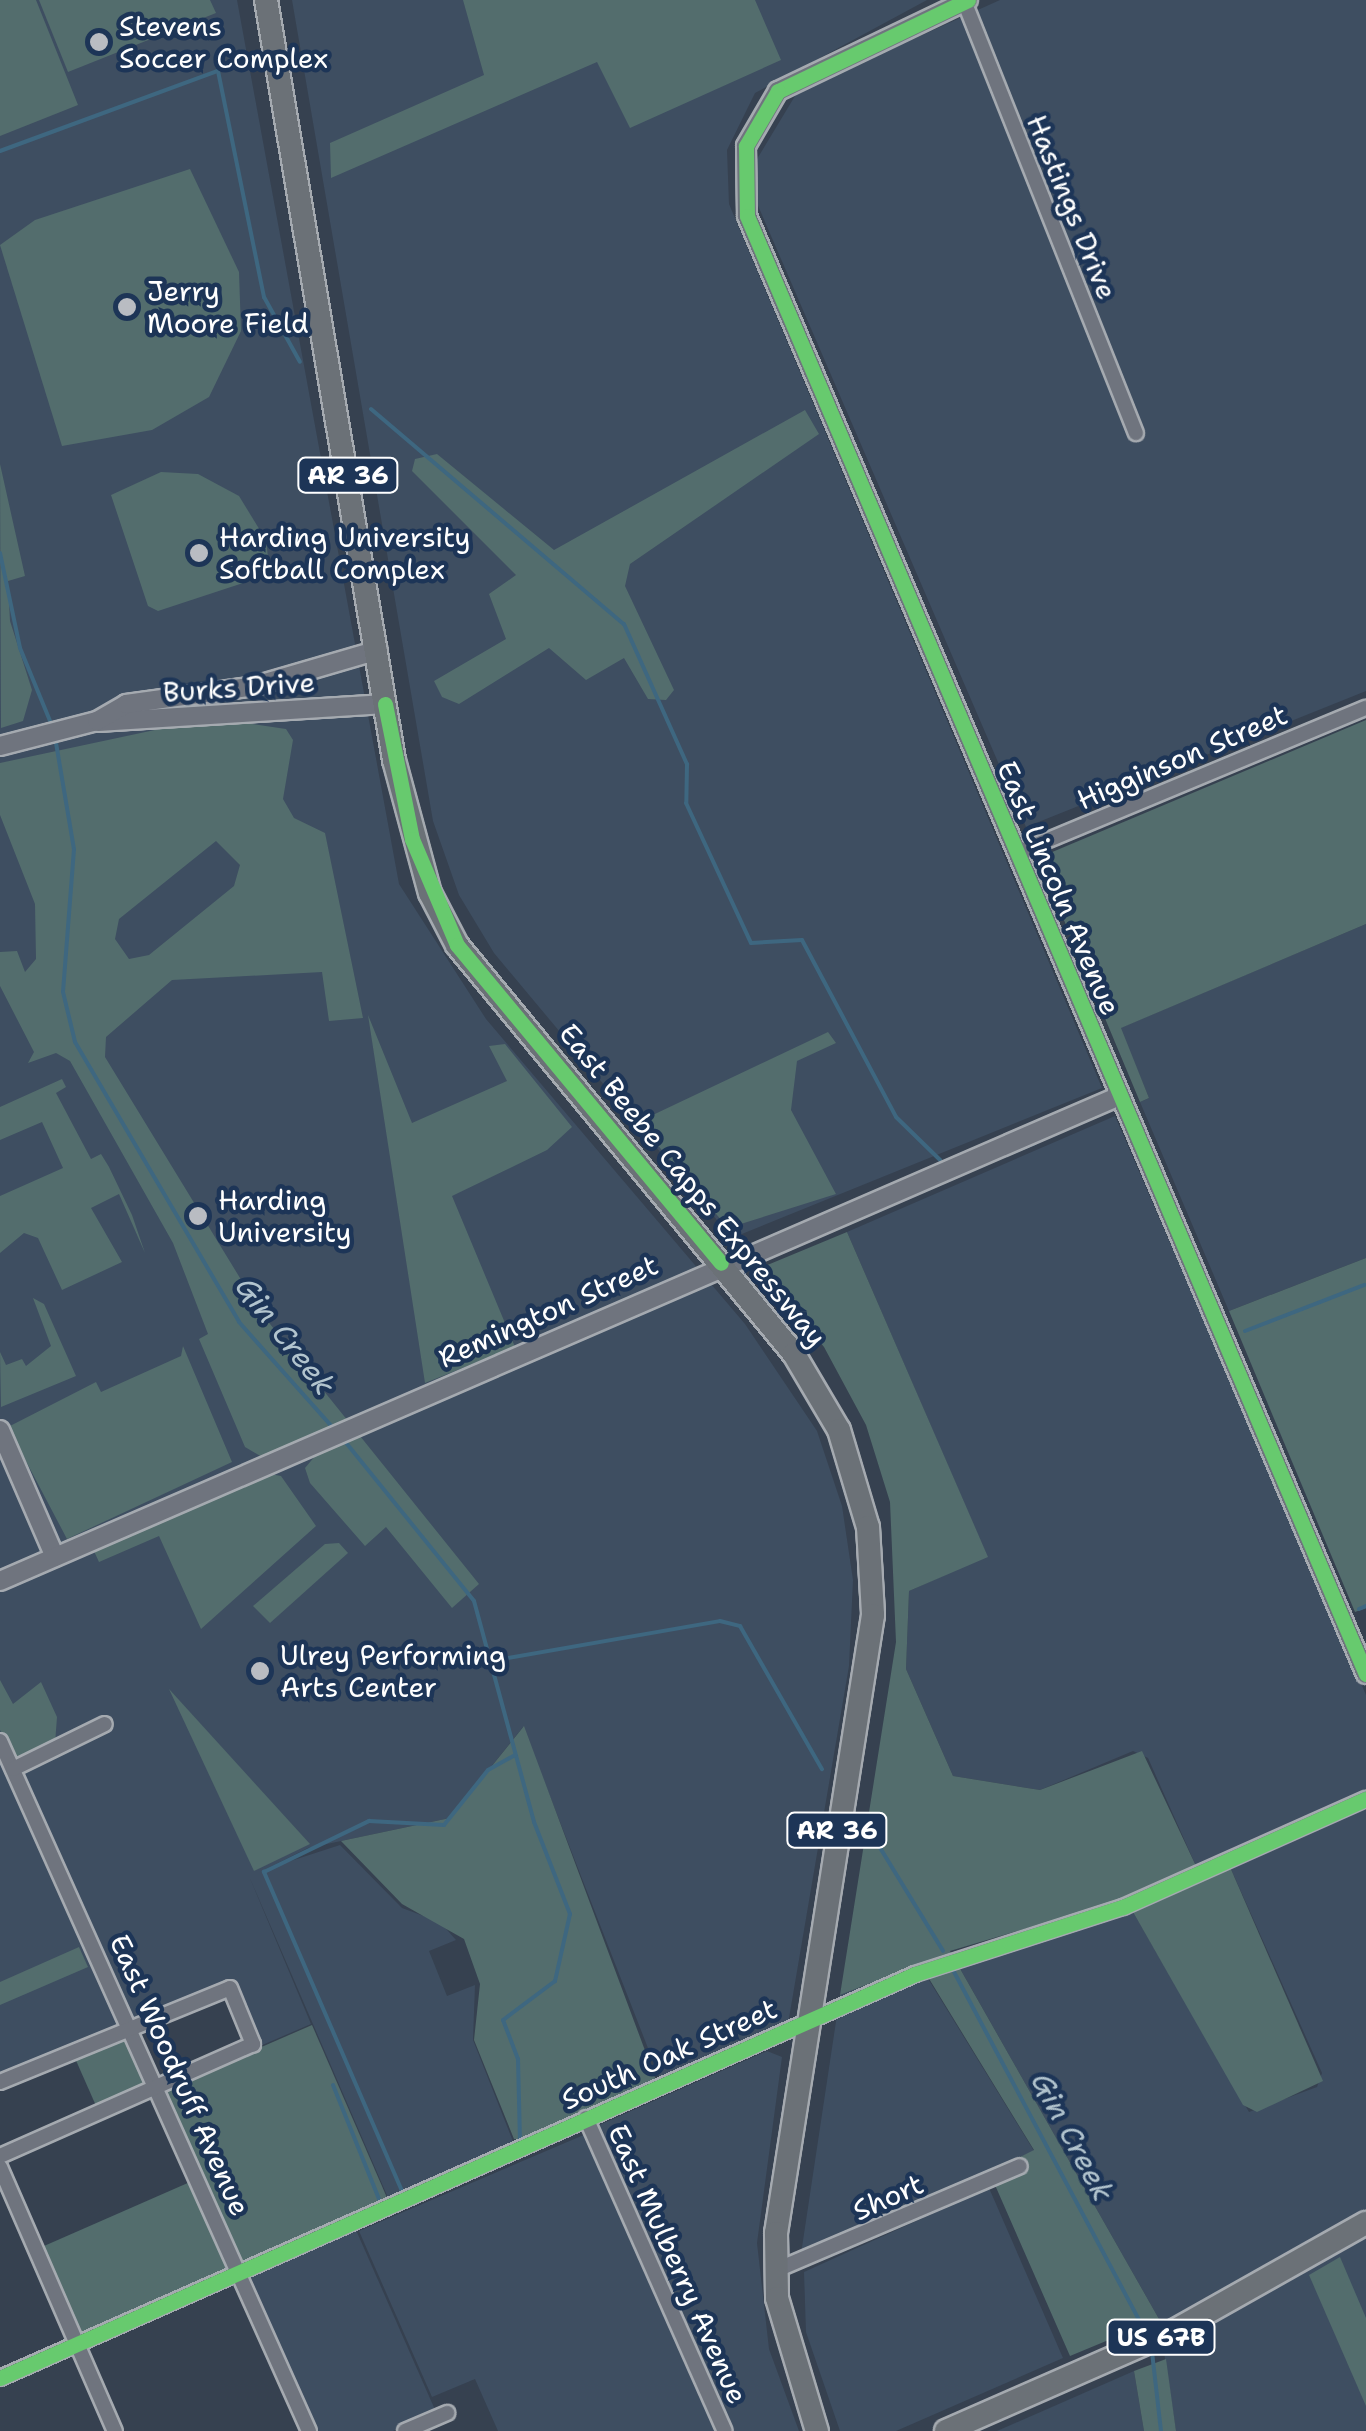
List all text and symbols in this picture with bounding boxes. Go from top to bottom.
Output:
place label: Stevens Soccer Complex [119,9,328,75]
marker: Stevens Soccer Complex [88,31,110,53]
street label: Hastings Drive [1020,110,1124,304]
place label: Jerry Moore Field [147,274,309,340]
marker: Jerry Moore Field [116,296,138,318]
road number: AR 36 [296,455,400,495]
place label: Harding University Softball Complex [219,520,471,586]
marker: Harding University Softball Complex [188,542,210,564]
street label: Burks Drive [162,665,316,709]
street label: Higginson Street [1072,698,1292,816]
street label: East Lincoln Avenue [990,756,1128,1020]
street label: East Beebe Capps Expressway [552,1017,834,1353]
place label: Harding University [218,1183,352,1249]
marker: Harding University [187,1205,209,1227]
street label: Remington Street [433,1248,663,1374]
water label: Gin Creek [227,1269,343,1403]
place label: Ulrey Performing Arts Center [280,1638,506,1704]
marker: Ulrey Performing Arts Center [249,1660,271,1682]
road number: AR 36 [784,1810,890,1850]
street label: East Woodruff Avenue [103,1929,257,2221]
street label: South Oak Street [556,1991,782,2117]
water label: Gin Creek [1023,2066,1121,2208]
street label: East Mulberry Avenue [601,2119,755,2409]
street label: Short [847,2167,929,2227]
road number: US 67B [1106,2317,1216,2357]

